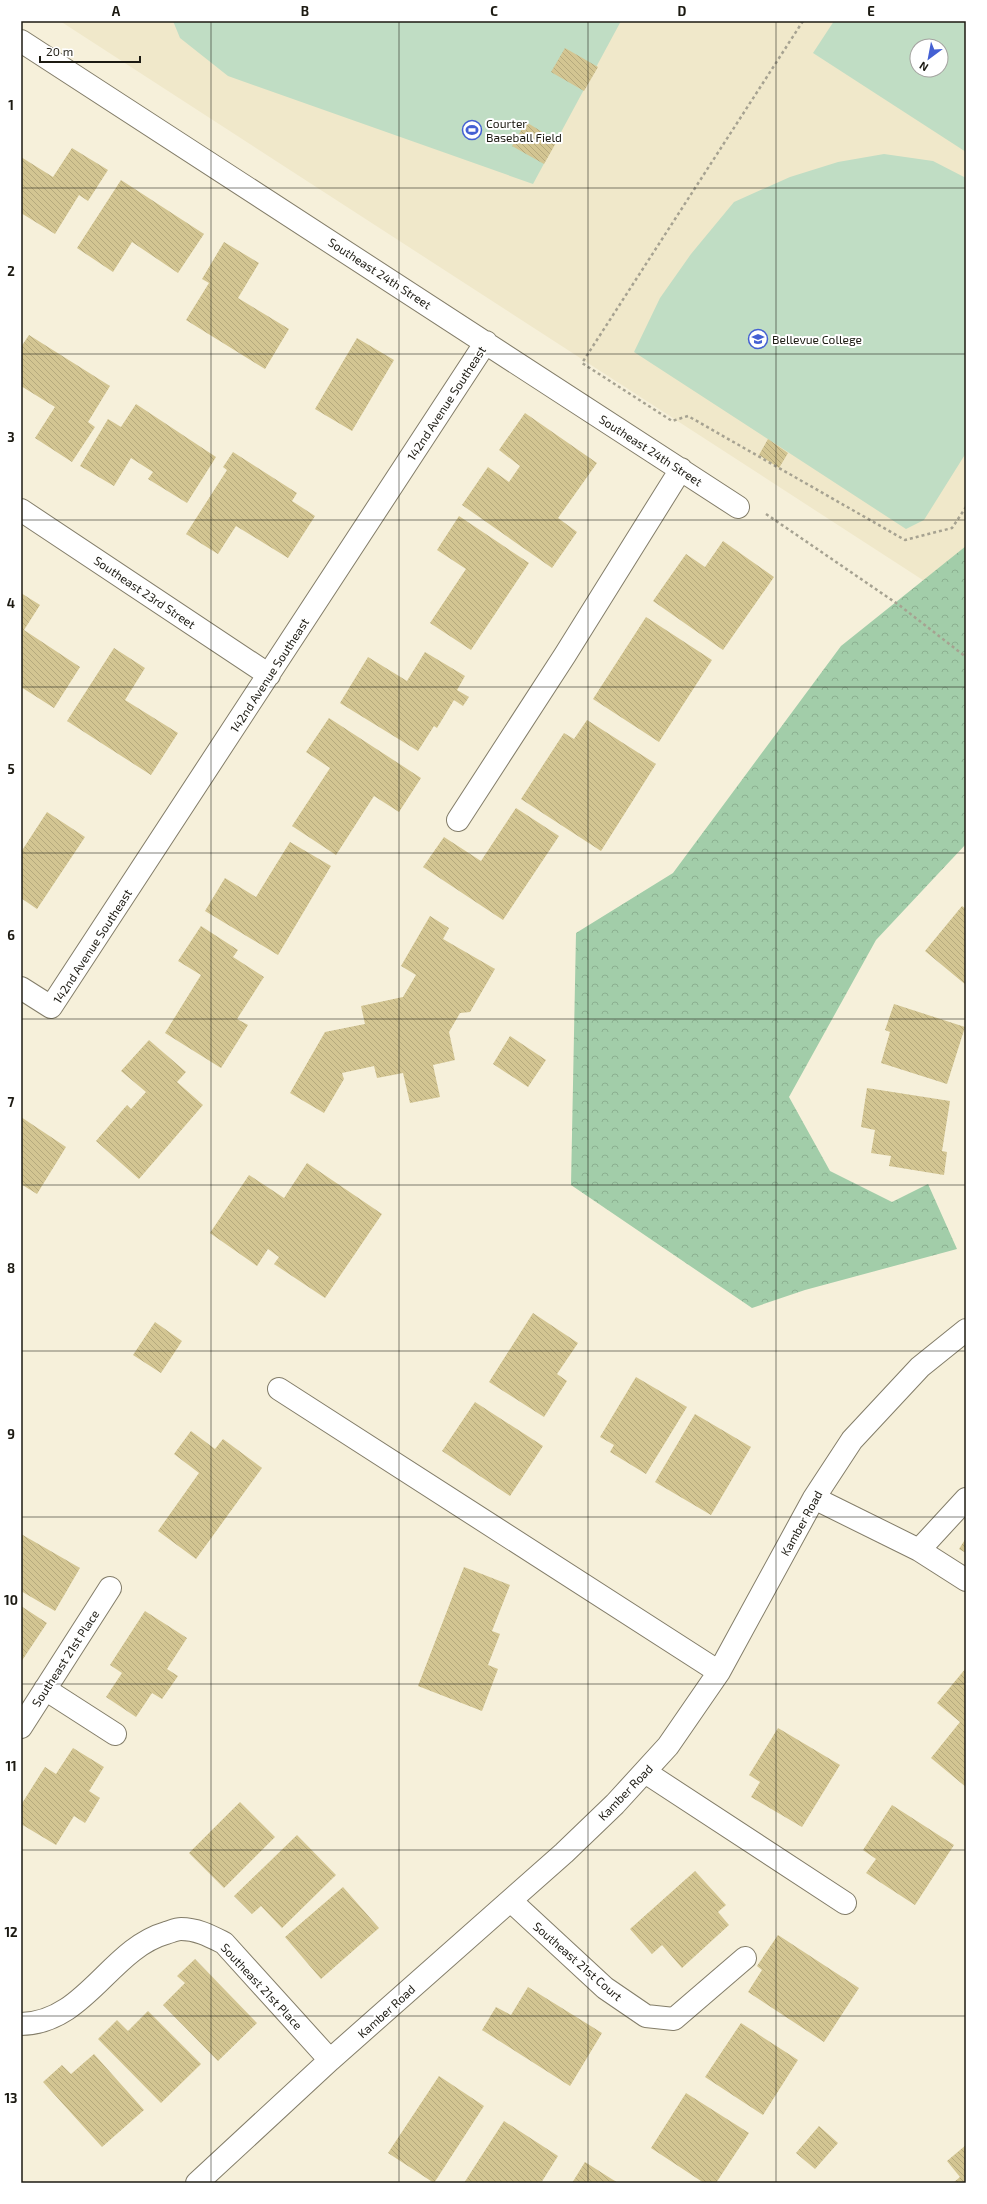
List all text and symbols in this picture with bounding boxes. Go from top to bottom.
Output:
text: A [112,3,121,19]
text: B [301,3,309,19]
text: C [490,3,498,19]
text: D [678,3,687,19]
text: E [867,3,875,19]
scale bar [40,38,140,64]
north arrow [909,38,949,78]
text: 20 m [46,44,73,58]
text: N [917,59,930,75]
text: 1 [8,97,14,113]
place label: Courter Baseball Field [486,116,562,144]
sports icon: Courter Baseball Field [461,119,483,141]
street label: Southeast 24th Street [326,234,434,312]
text: 2 [7,263,15,279]
school or university icon: Bellevue College [747,328,769,350]
place label: Bellevue College [772,332,862,346]
street label: 142nd Avenue Southeast [404,343,488,463]
street label: Southeast 24th Street [597,411,705,489]
text: 3 [7,429,15,445]
street label: Southeast 23rd Street [92,553,199,631]
text: 4 [7,595,15,611]
street label: 142nd Avenue Southeast [227,615,311,735]
text: 5 [7,761,15,777]
street label: 142nd Avenue Southeast [50,886,134,1006]
text: 6 [7,927,15,943]
text: 7 [8,1094,15,1110]
text: 8 [7,1260,15,1276]
text: 9 [7,1426,15,1442]
street label: Kamber Road [777,1488,825,1558]
text: 10 [4,1592,18,1608]
street label: Southeast 21st Place [28,1607,102,1709]
text: 11 [5,1758,17,1774]
street label: Kamber Road [595,1761,655,1823]
street label: Southeast 21st Court [531,1919,626,2004]
text: 12 [4,1924,18,1940]
street label: Southeast 21st Place [218,1940,306,2032]
street label: Kamber Road [354,1982,418,2040]
text: 13 [5,2090,18,2106]

